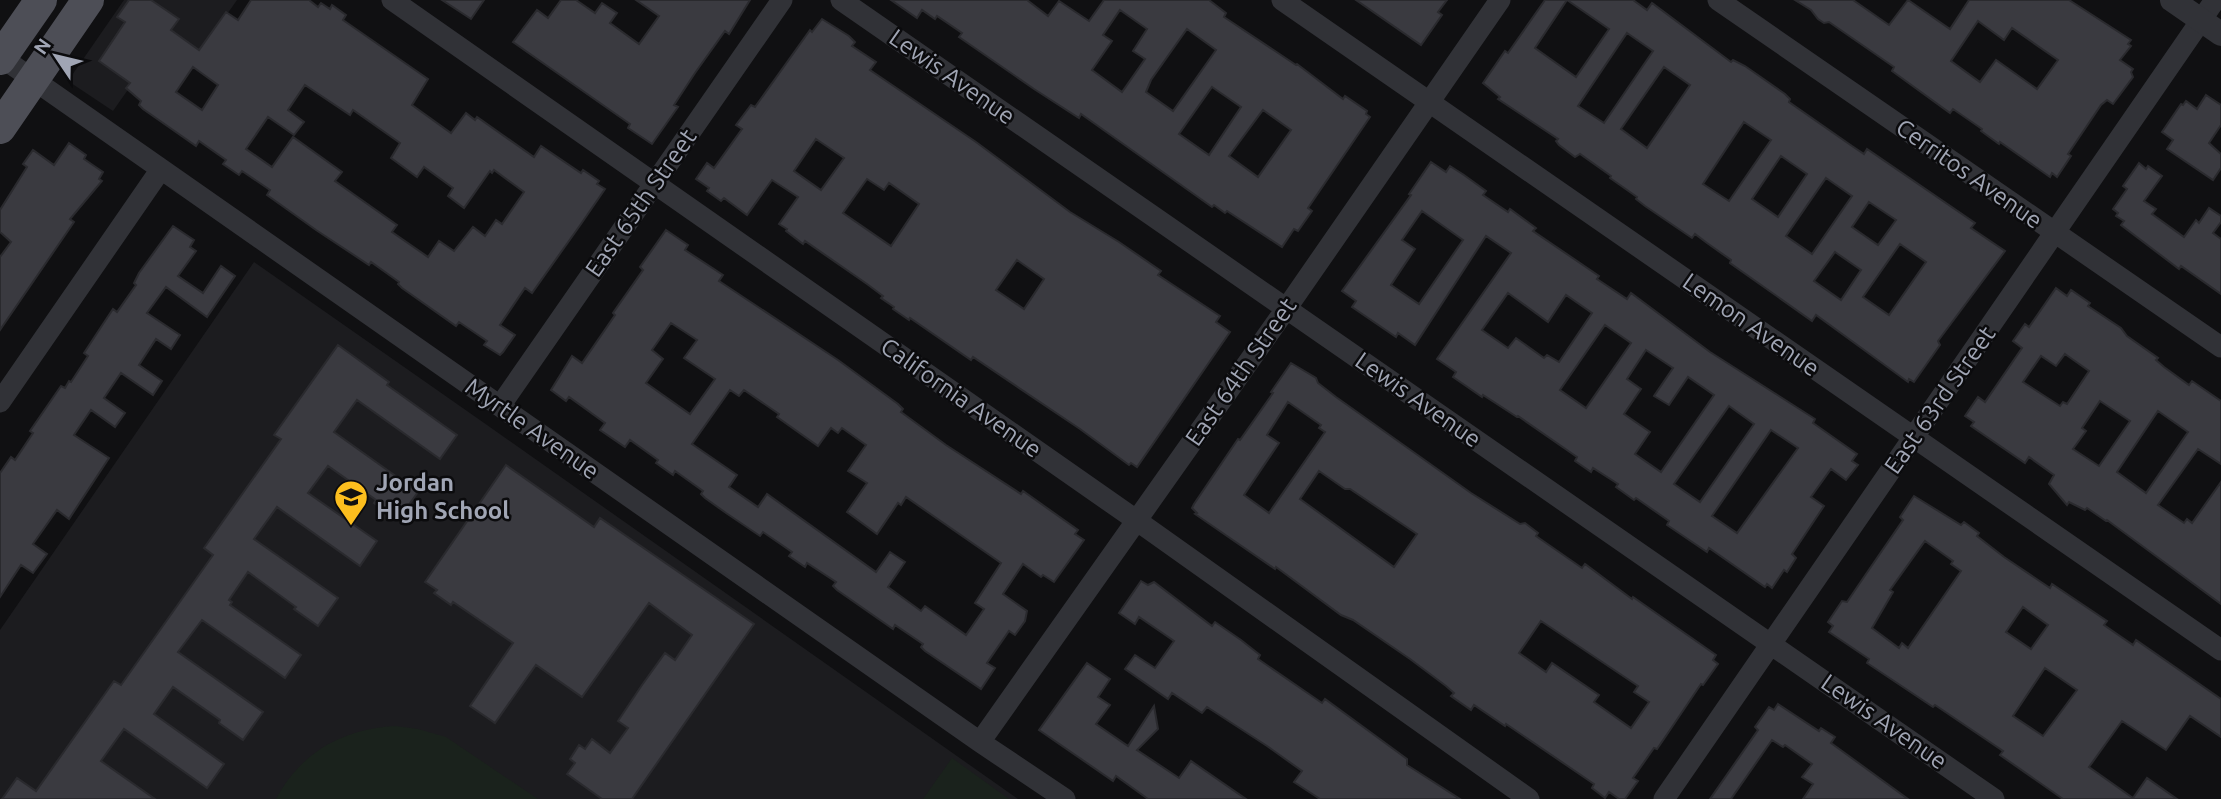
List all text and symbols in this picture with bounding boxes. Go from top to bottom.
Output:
north arrow [21,21,91,91]
street label: Lewis Avenue [884,23,1020,130]
text: N [29,34,55,58]
street label: Cerritos Avenue [1891,113,2048,234]
street label: East 65th Street [580,123,702,282]
street label: Lemon Avenue [1678,268,1825,382]
street label: East 64th Street [1180,292,1302,451]
street label: East 63rd Street [1879,320,2001,479]
street label: California Avenue [876,332,1047,463]
street label: Lewis Avenue [1350,346,1486,453]
street label: Myrtle Avenue [460,373,604,485]
place label: Jordan High School [376,469,510,524]
school or university icon: Jordan High School [332,478,370,527]
street label: Lewis Avenue [1816,668,1952,775]

